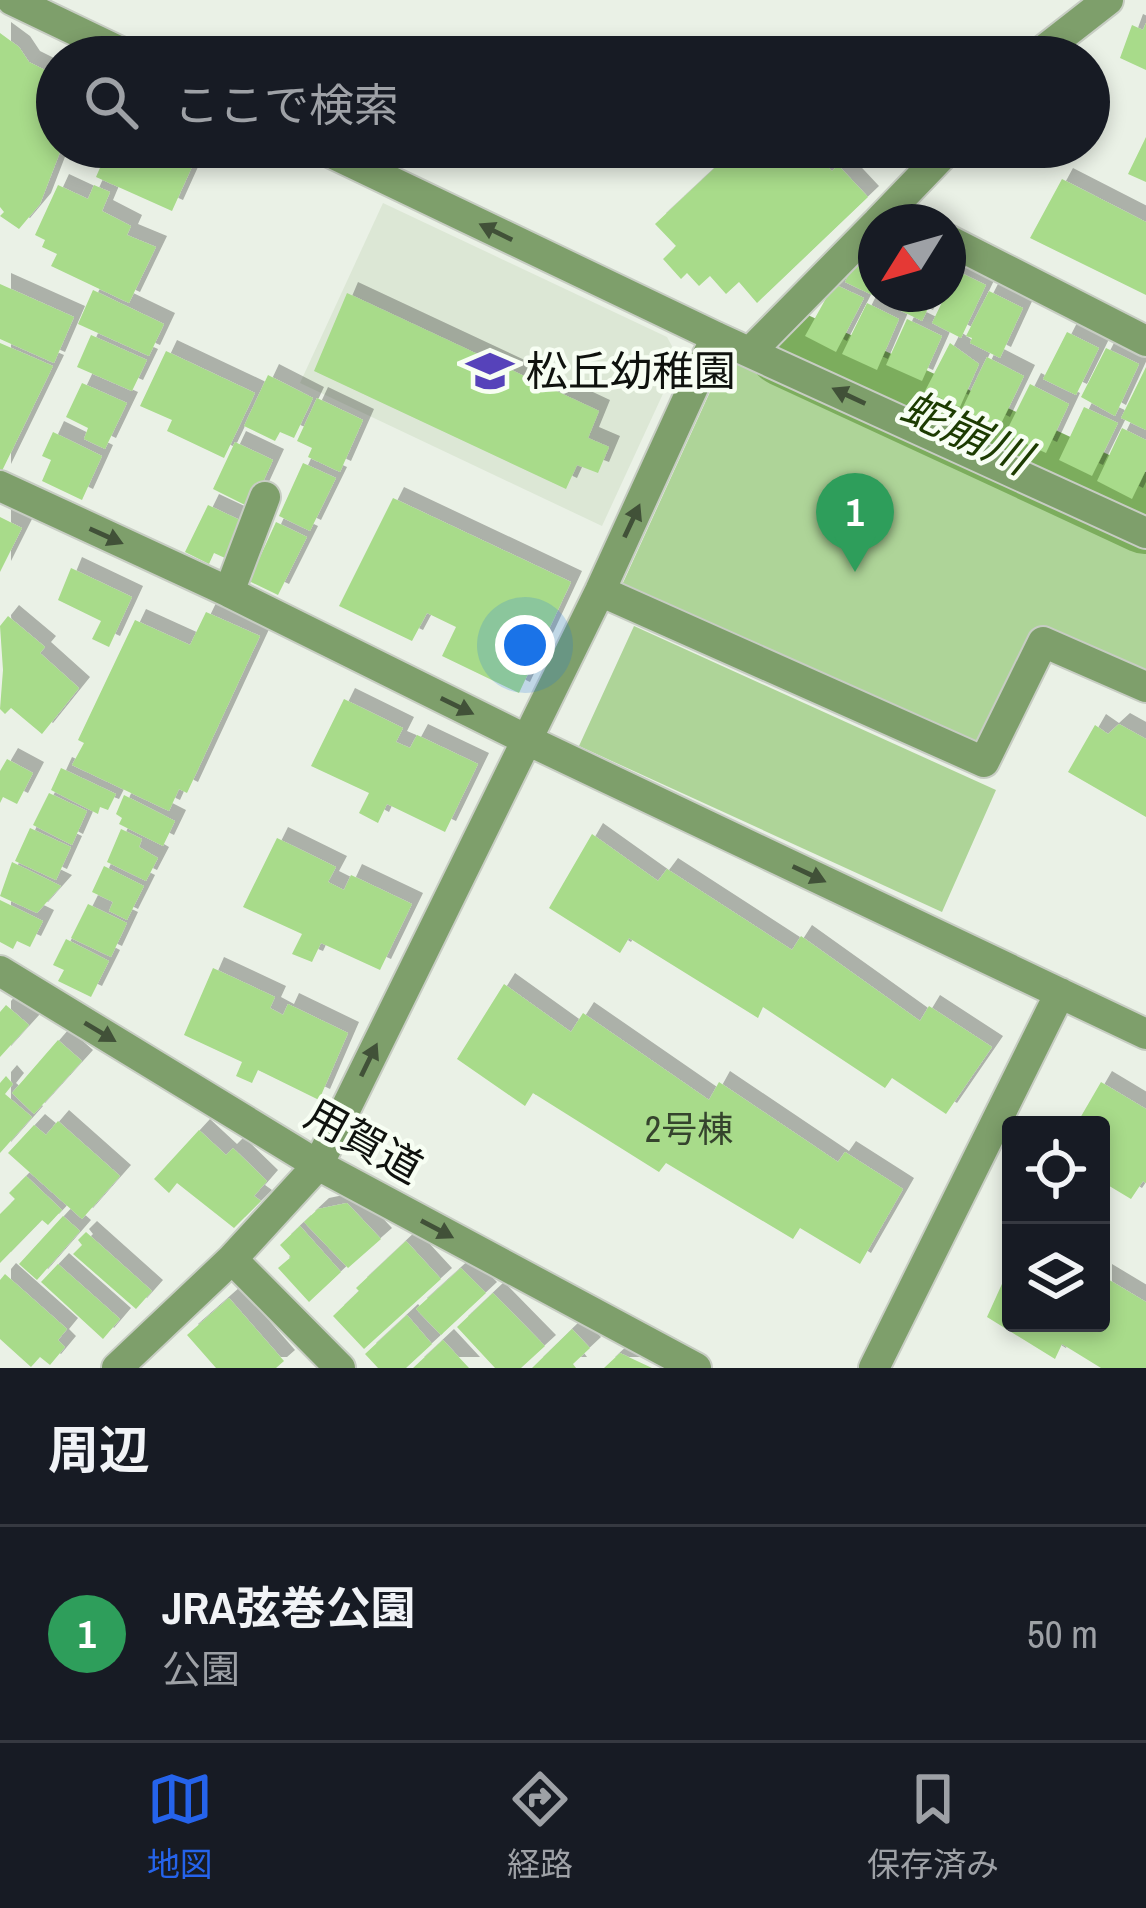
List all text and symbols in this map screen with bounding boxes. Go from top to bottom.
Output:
search box [36,36,1110,168]
icon: search [78,69,144,135]
text: ここで検索 [174,74,399,135]
north arrow [858,204,966,312]
one-way arrow [478,222,513,242]
place label: 松丘幼稚園 [526,343,736,399]
school or university icon: 松丘幼稚園 [465,346,515,396]
water label: 蛇崩川 [892,375,1044,489]
one-way arrow [831,386,866,406]
pin: 1 [816,473,894,572]
one-way arrow [622,503,642,538]
one-way arrow [89,526,124,546]
your location [495,615,555,675]
one-way arrow [440,695,474,715]
one-way arrow [792,864,827,884]
one-way arrow [83,1021,117,1042]
one-way arrow [359,1042,379,1077]
street label: 用賀道 [295,1086,433,1196]
house number: 2号棟 [645,1105,733,1153]
map controls [1002,1116,1110,1332]
button: locate [1002,1116,1110,1224]
one-way arrow [419,1218,454,1239]
button: layers [1002,1224,1110,1332]
text: 周辺 [48,1415,150,1484]
text: JRA弦巻公園 [162,1577,416,1638]
text: 1 [78,1608,96,1660]
text: 50 m [1027,1608,1098,1660]
text: 公園 [162,1643,240,1695]
tab: 地図 [147,1766,213,1886]
tab: 経路 [507,1766,573,1886]
tab: 保存済み [867,1766,999,1886]

